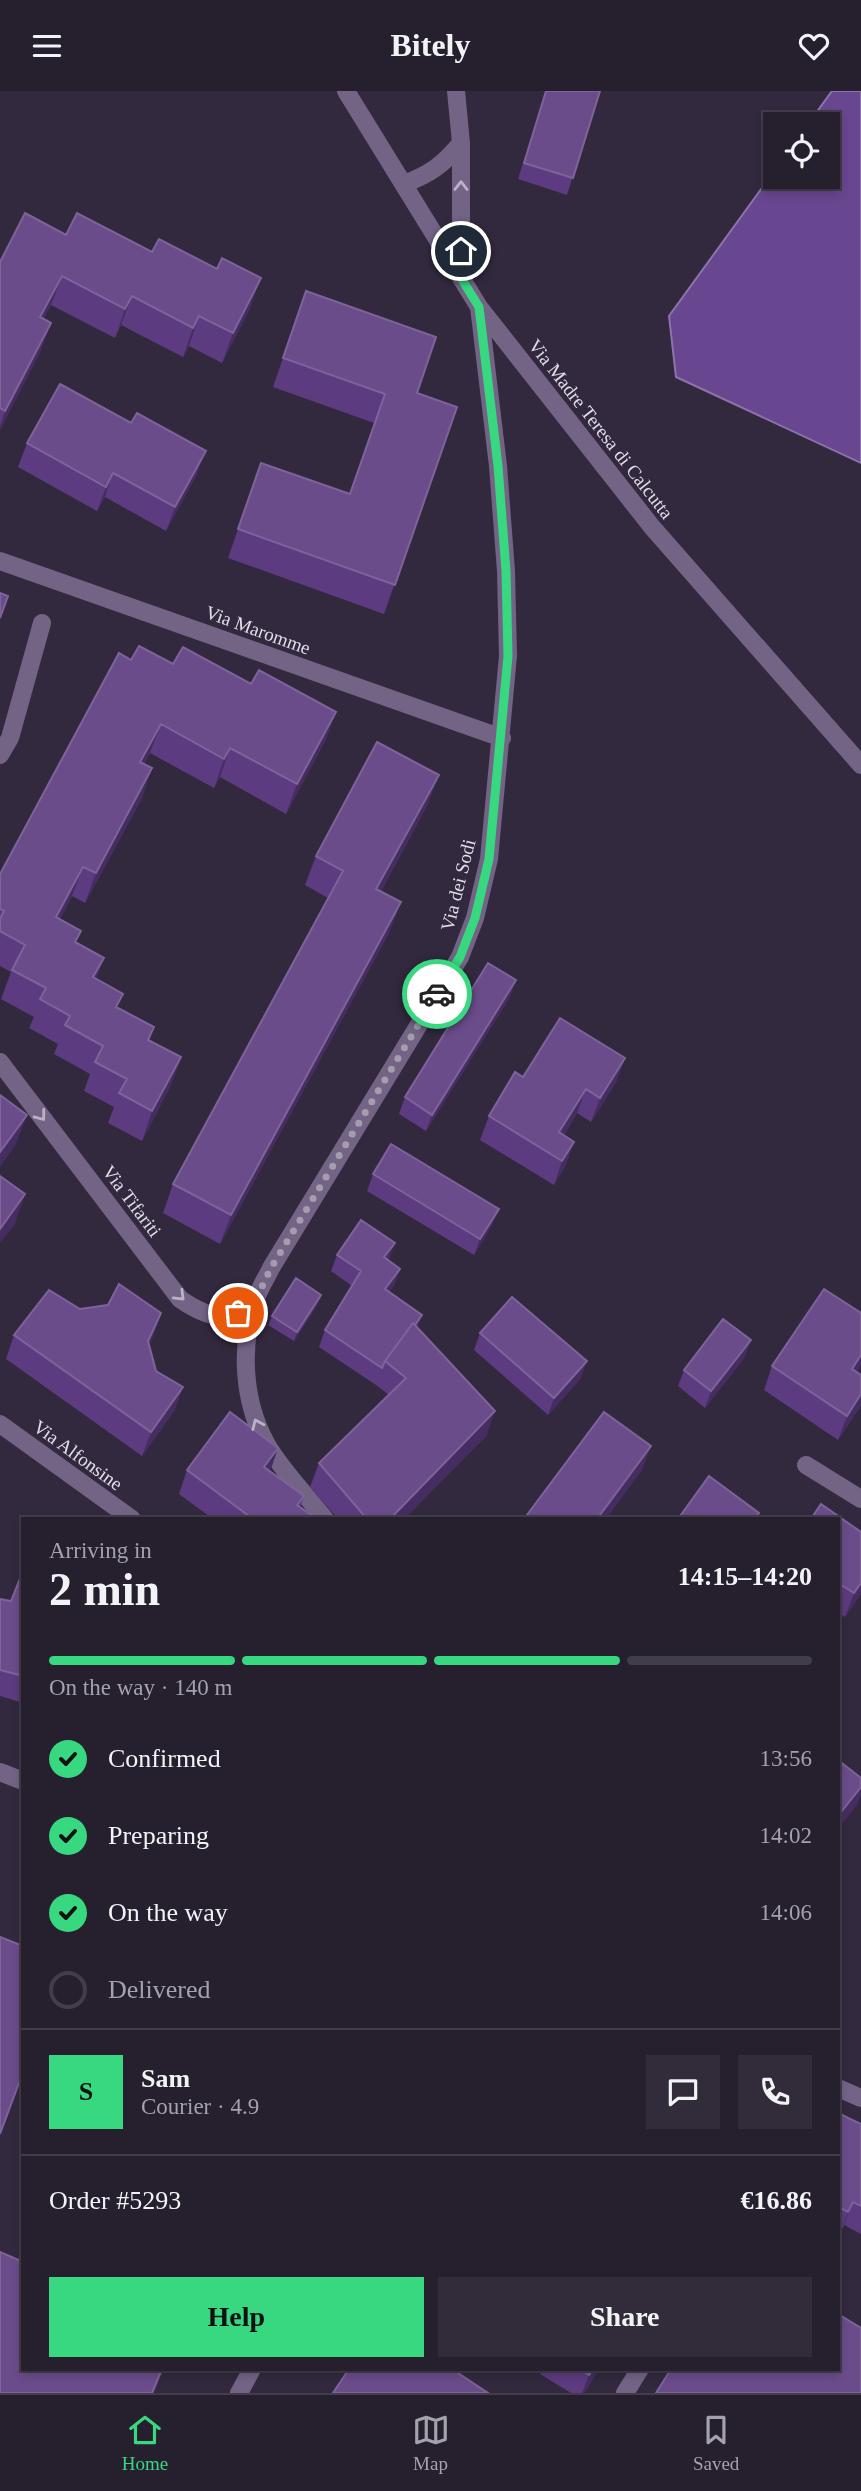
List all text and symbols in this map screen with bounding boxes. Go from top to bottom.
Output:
icon: menu [28,27,66,65]
text: Bitely [391,27,470,63]
icon: heart [795,27,833,65]
map controls [763,112,840,189]
button: locate [763,112,840,189]
one-way arrow [453,180,469,191]
pin [431,221,491,281]
icon: home [442,232,480,270]
street label: Via Madre Teresa di Calcutta [524,335,678,523]
street label: Via Maromme [203,601,313,659]
street label: Via dei Sodi [436,837,480,933]
courier [402,959,472,1029]
icon: car [418,975,456,1013]
one-way arrow [33,1109,46,1121]
street label: Via Tifariti [98,1161,166,1241]
pin [208,1283,268,1343]
one-way arrow [171,1288,184,1301]
icon: bag [219,1294,257,1332]
street label: Via Alfonsine [29,1416,127,1494]
one-way arrow [251,1419,265,1431]
text: Arriving in [49,1538,152,1563]
text: 14:15–14:20 [678,1562,812,1591]
text: 2 min [49,1564,160,1615]
text: On the way · 140 m [49,1675,232,1700]
icon: check [49,1740,87,1778]
text: Confirmed [108,1744,221,1773]
text: 13:56 [760,1746,812,1771]
icon: check [49,1817,87,1855]
text: Preparing [108,1821,209,1850]
text: 14:02 [760,1823,812,1848]
icon: check [49,1894,87,1932]
text: On the way [108,1898,228,1927]
text: 14:06 [760,1900,812,1925]
text: Delivered [108,1975,211,2004]
button: chat [646,2055,720,2129]
button: phone [738,2055,812,2129]
text: Sam [141,2064,190,2093]
text: S [79,2077,93,2106]
text: Courier · 4.9 [141,2094,259,2119]
text: Order #5293 [49,2186,181,2215]
text: €16.86 [741,2186,812,2215]
button: Help [49,2277,424,2357]
button: Share [438,2277,812,2357]
tab: Home [122,2411,168,2475]
tab: Map [412,2411,450,2475]
tab: Saved [693,2411,739,2475]

